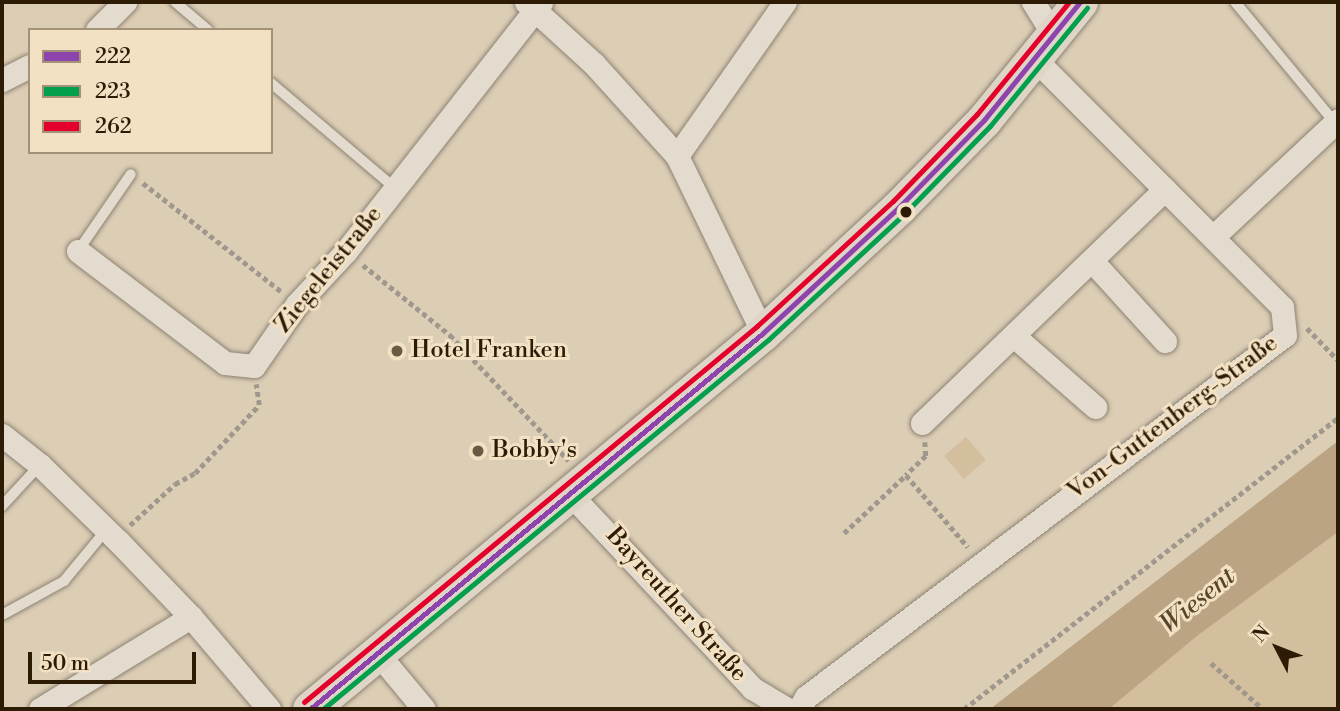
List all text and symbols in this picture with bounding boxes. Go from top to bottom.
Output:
legend [28,28,273,154]
text: 222 [95,44,131,70]
text: 223 [95,79,131,105]
text: 262 [95,114,132,140]
street label: Ziegeleistraße [269,201,389,339]
unlabelled marker [899,205,913,219]
street label: Von-Guttenberg-Straße [1062,329,1284,507]
place label: Hotel Franken [411,337,567,365]
marker: Hotel Franken [389,343,405,359]
place label: Bobby's [492,437,577,465]
marker: Bobby's [470,443,486,459]
street label: Bayreuther Straße [599,522,753,688]
water label: Wiesent [1154,561,1242,641]
north arrow [1242,613,1312,683]
text: N [1247,620,1275,648]
scale bar [32,638,200,682]
text: 50 m [41,651,89,677]

